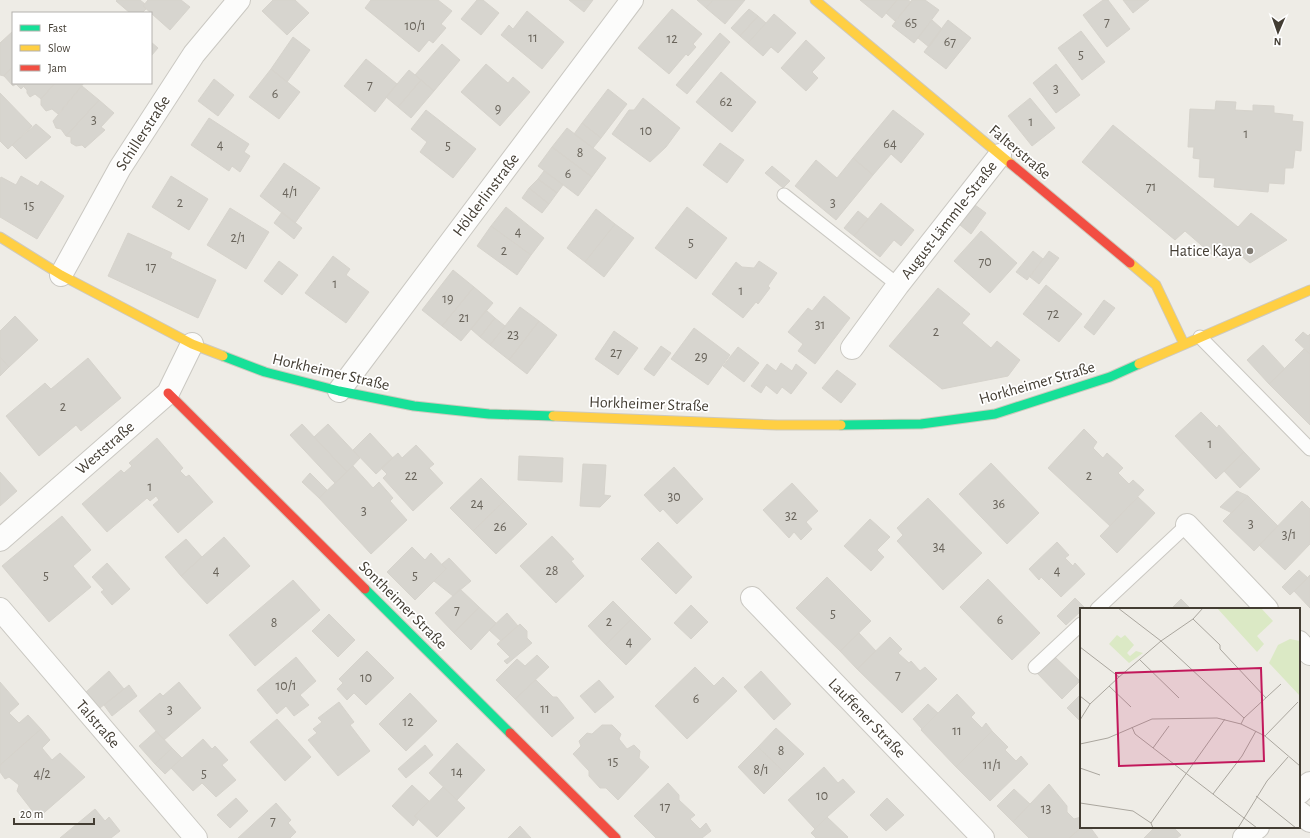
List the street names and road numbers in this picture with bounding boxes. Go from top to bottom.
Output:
street label: Schillerstraße [113,93,173,173]
street label: Falterstraße [986,122,1054,182]
street label: Hölderlinstraße [450,151,522,239]
street label: August-Lämmle-Straße [898,158,1000,282]
street label: Horkheimer Straße [271,351,391,393]
street label: Horkheimer Straße [977,359,1097,407]
street label: Horkheimer Straße [589,394,709,414]
street label: Weststraße [73,418,137,478]
street label: Sontheimer Straße [356,558,450,652]
street label: Lauffener Straße [825,675,909,761]
street label: Talstraße [73,697,123,751]

